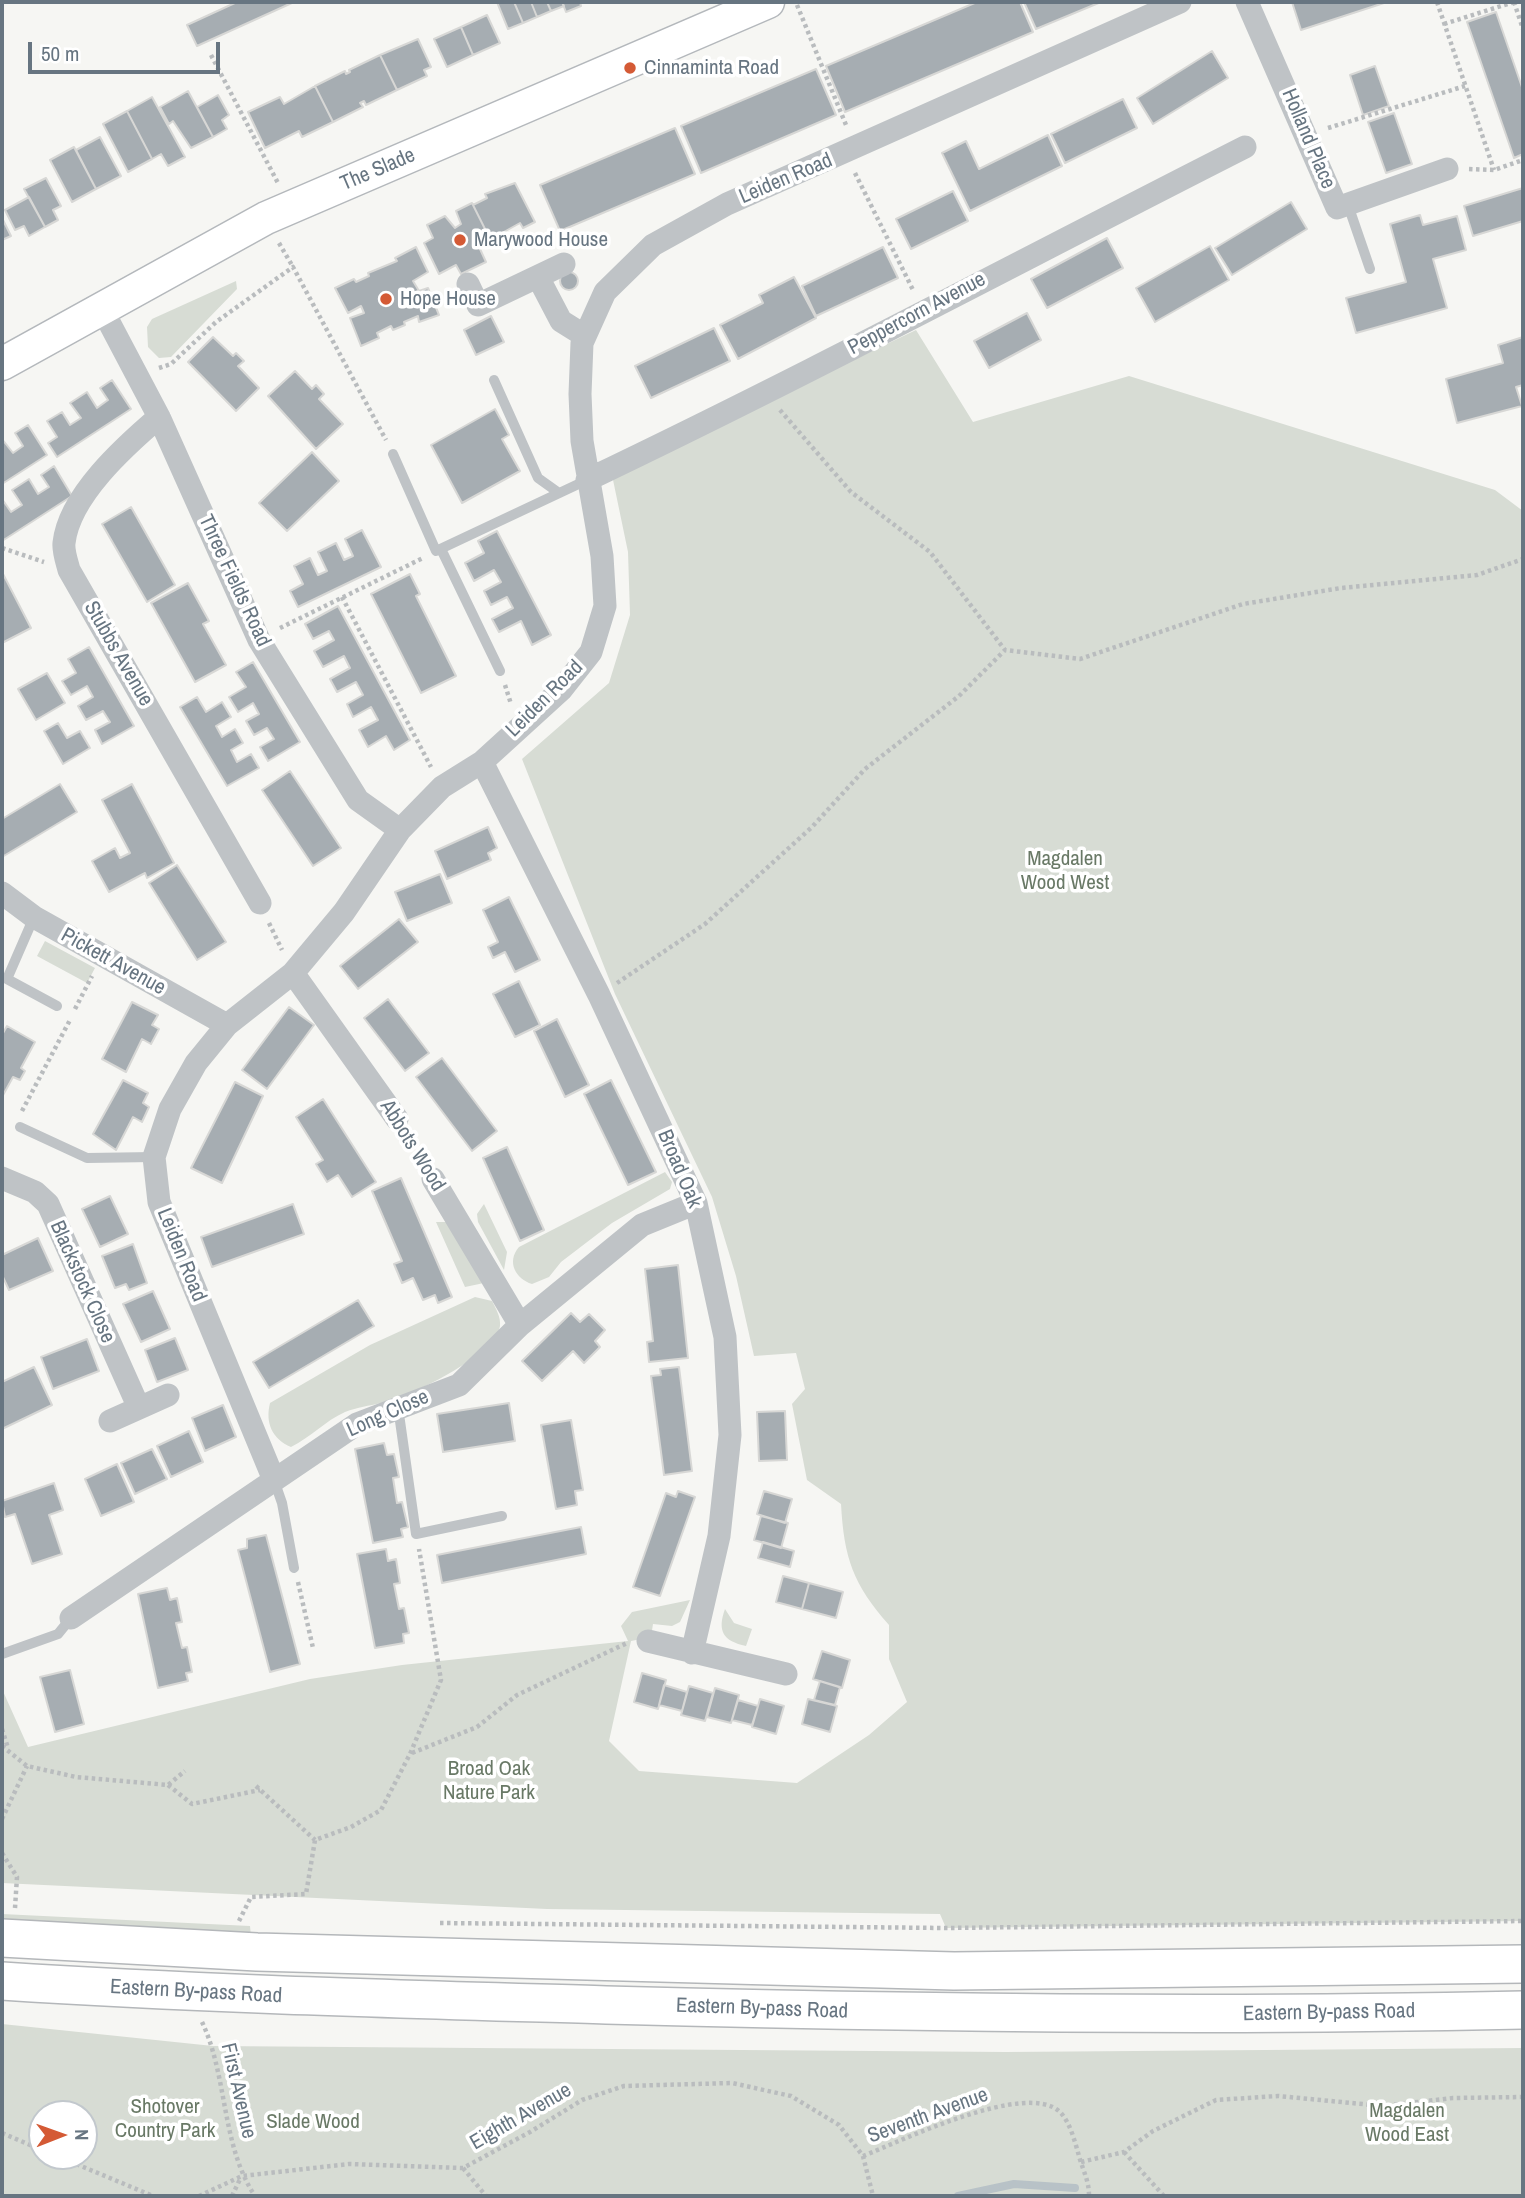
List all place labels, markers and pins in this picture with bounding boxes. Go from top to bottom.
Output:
place label: Cinnaminta Road [644,55,779,81]
marker: Cinnaminta Road [622,60,638,76]
place label: Marywood House [474,227,608,253]
marker: Marywood House [452,232,468,248]
place label: Hope House [400,286,496,312]
marker: Hope House [378,291,394,307]

